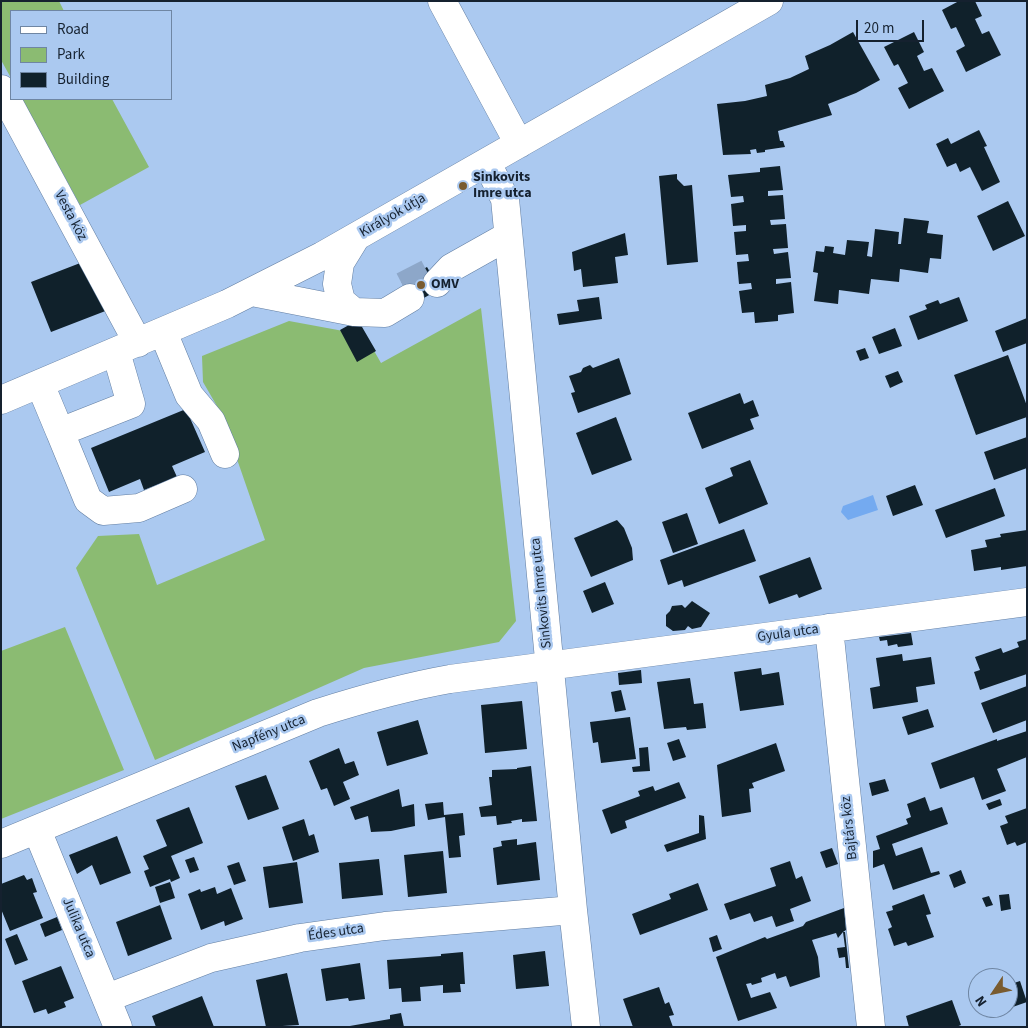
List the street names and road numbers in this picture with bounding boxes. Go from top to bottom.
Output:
street label: Vesta köz [50,188,90,244]
street label: Királyok útja [357,190,429,242]
street label: Sinkovits Imre utca [528,537,556,649]
street label: Gyula utca [756,621,820,647]
street label: Napfény utca [230,712,308,756]
street label: Bajtárs köz [838,795,862,861]
street label: Julika utca [58,896,98,960]
street label: Édes utca [307,921,365,945]

